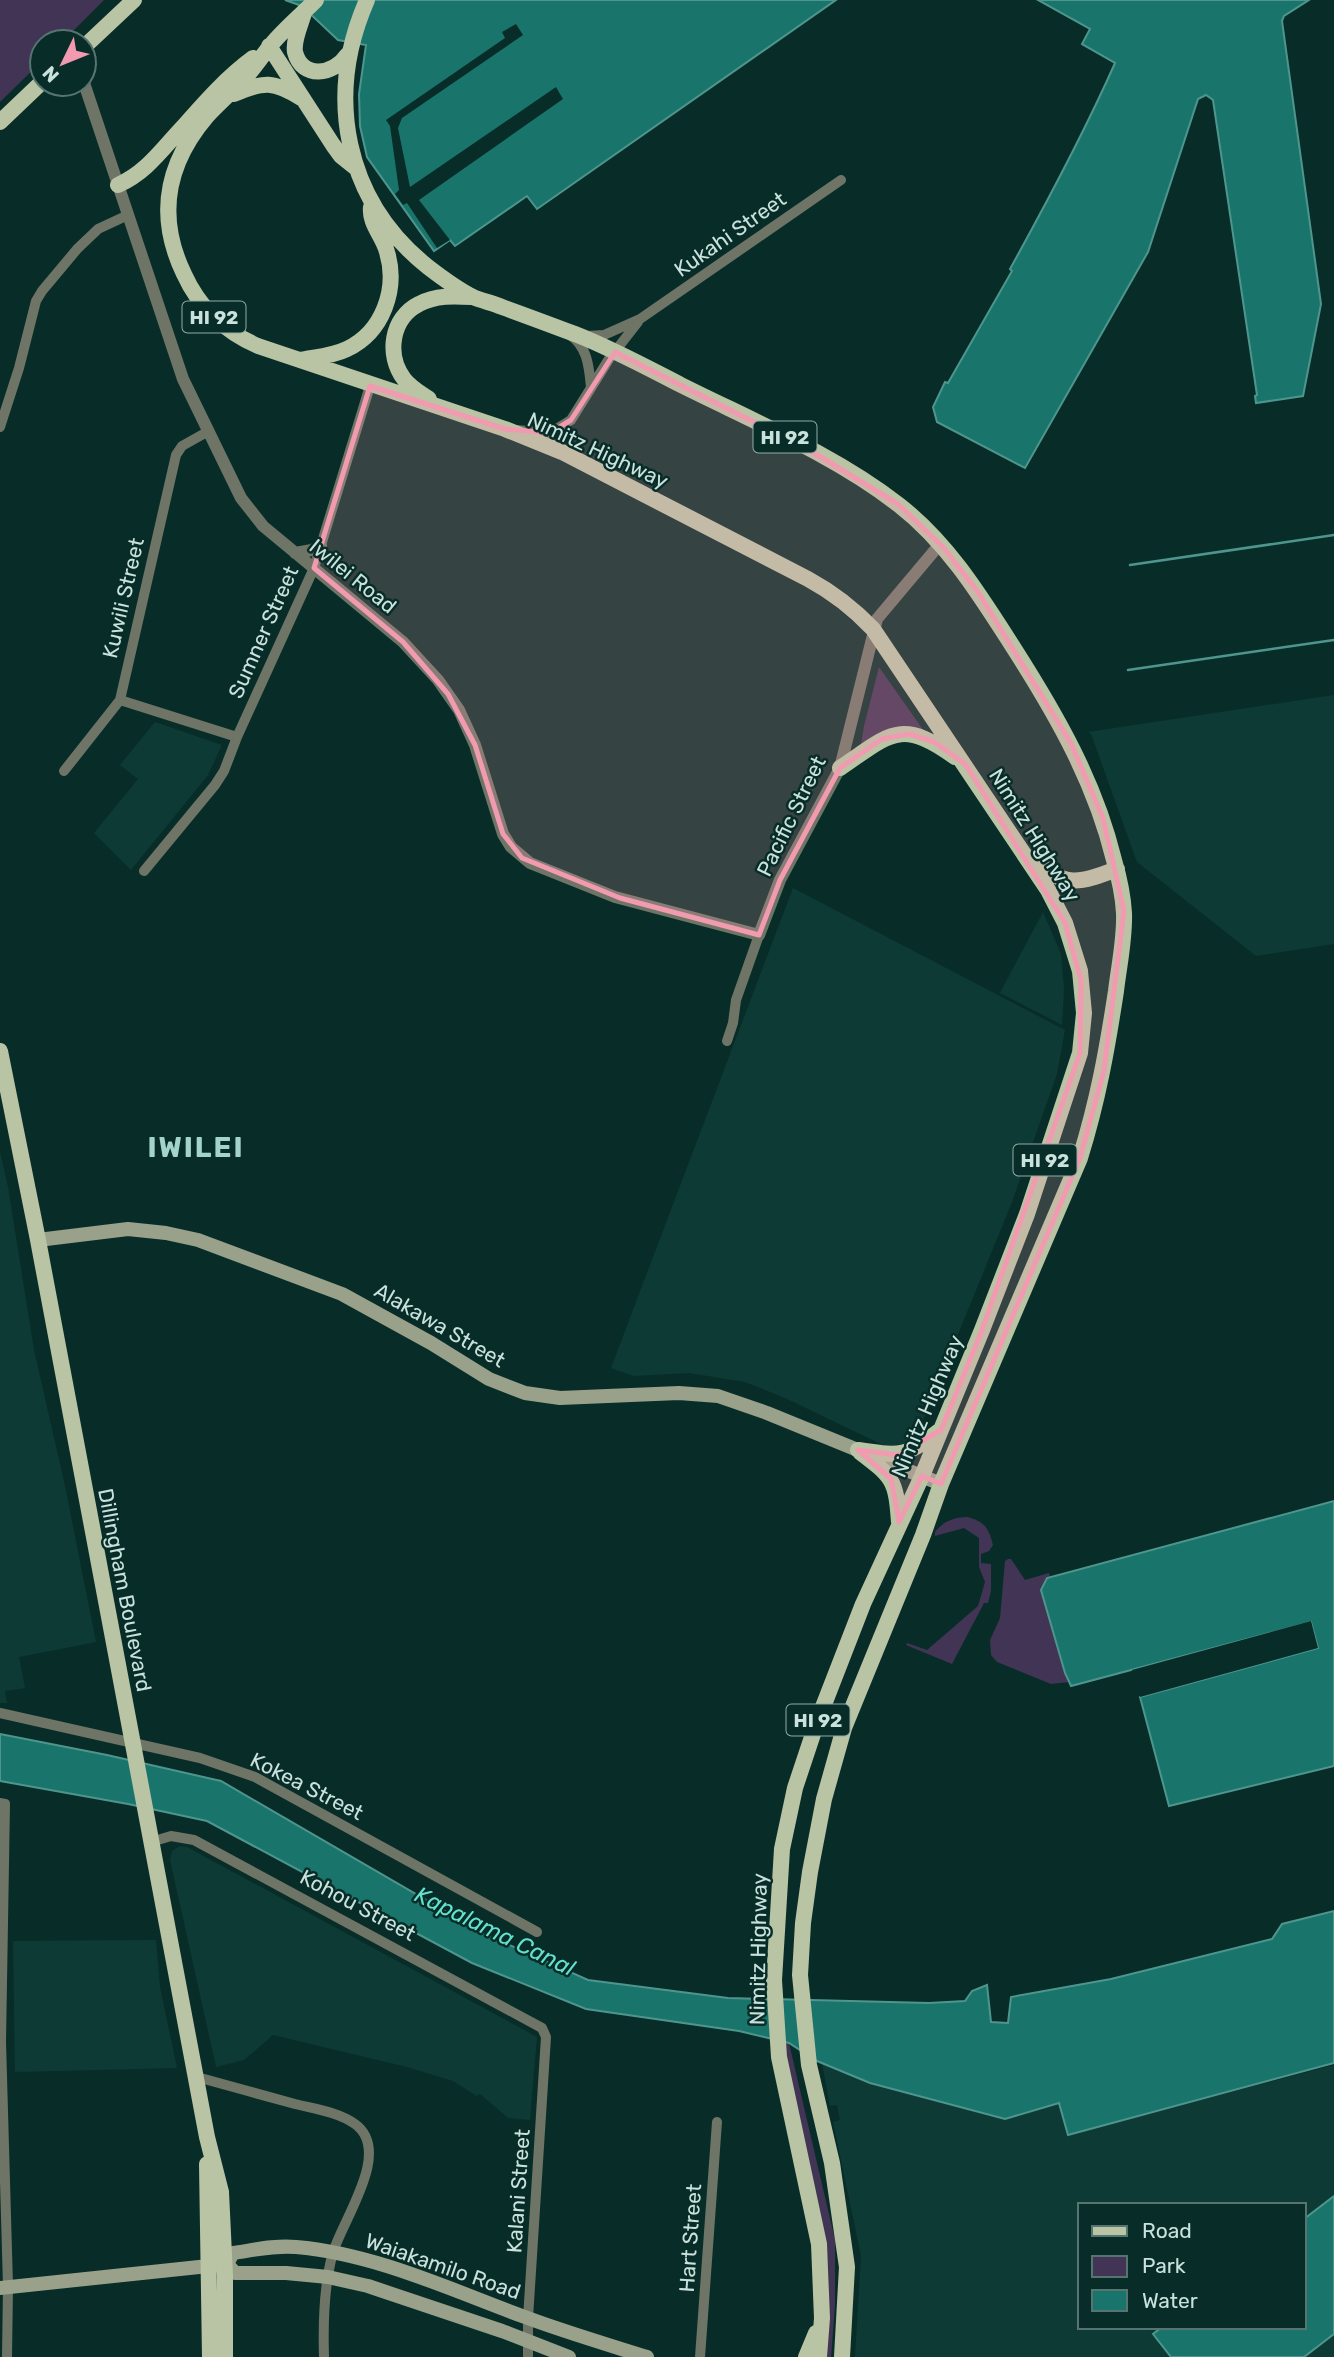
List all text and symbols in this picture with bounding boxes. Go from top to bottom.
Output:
north arrow [28,28,98,98]
text: N [38,61,64,87]
street label: Kukahi Street [669,186,791,282]
road number: HI 92 [182,302,246,332]
street label: Nimitz Highway [524,407,673,494]
road number: HI 92 [754,422,816,452]
street label: Iwilei Road [305,533,401,619]
street label: Kuwili Street [97,535,149,661]
street label: Sumner Street [223,562,303,702]
street label: Pacific Street [751,752,831,880]
street label: Nimitz Highway [984,764,1086,907]
district label: IWILEI [147,1131,245,1164]
road number: HI 92 [1014,1144,1076,1176]
street label: Alakawa Street [370,1277,510,1373]
street label: Nimitz Highway [886,1331,968,1481]
street label: Dillingham Boulevard [93,1486,157,1694]
road number: HI 92 [786,1704,850,1736]
street label: Kokea Street [246,1747,368,1825]
street label: Kohou Street [296,1864,420,1946]
street label: Nimitz Highway [744,1872,772,2025]
water label: Kapalama Canal [410,1880,580,1982]
street label: Kalani Street [501,2128,535,2254]
street label: Hart Street [674,2183,706,2293]
legend [1078,2203,1306,2329]
text: Road [1142,2218,1192,2243]
street label: Waiakamilo Road [362,2228,524,2304]
text: Park [1142,2253,1186,2278]
text: Water [1142,2288,1198,2313]

